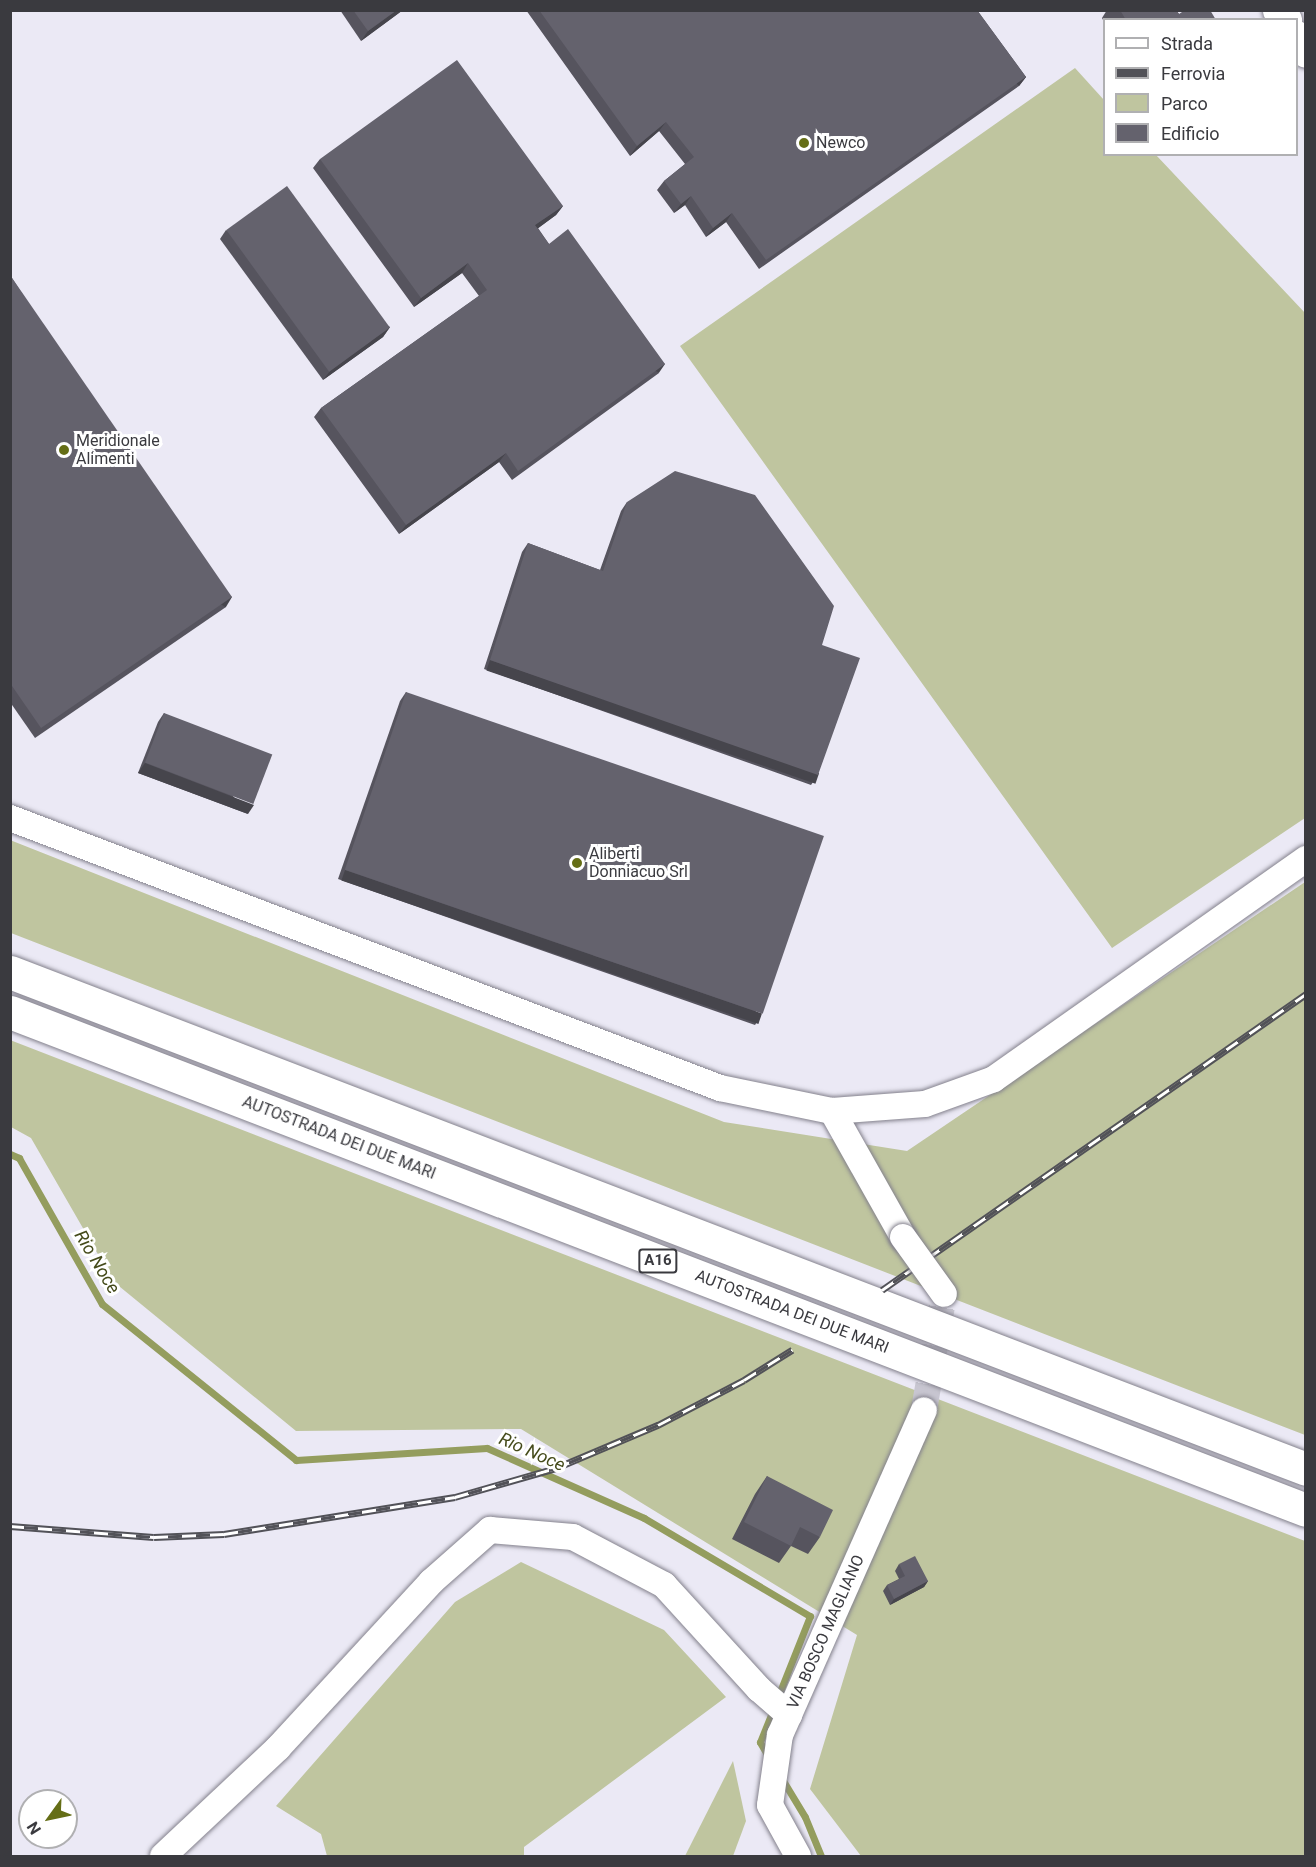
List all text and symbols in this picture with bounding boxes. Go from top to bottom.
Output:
legend [1103,18,1298,156]
text: Strada [1161,33,1213,54]
text: Ferrovia [1161,63,1225,84]
text: Parco [1161,93,1208,114]
text: Edificio [1161,123,1220,144]
place label: Newco [816,133,865,153]
marker: Newco [797,136,811,150]
place label: Meridionale Alimenti [76,431,160,469]
marker: Meridionale Alimenti [57,443,71,457]
place label: Aliberti Donniacuo Srl [589,844,688,882]
marker: Aliberti Donniacuo Srl [570,856,584,870]
street label: AUTOSTRADA DEI DUE MARI [240,1092,438,1184]
water label: Rio Noce [70,1226,124,1298]
road number: A16 [637,1249,679,1273]
street label: AUTOSTRADA DEI DUE MARI [693,1266,891,1358]
water label: Rio Noce [496,1428,568,1476]
street label: VIA BOSCO MAGLIANO [783,1552,869,1712]
north arrow [18,1789,78,1849]
text: N [23,1818,45,1838]

